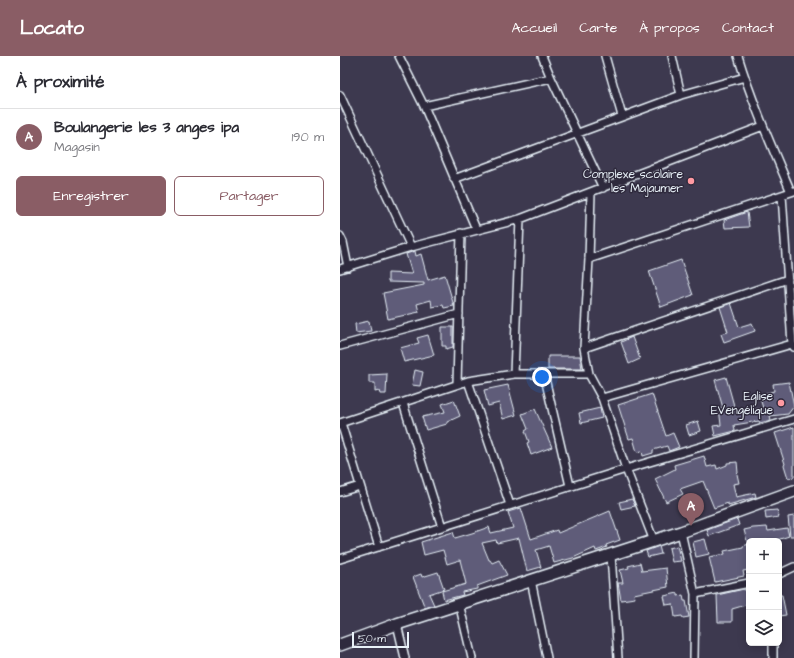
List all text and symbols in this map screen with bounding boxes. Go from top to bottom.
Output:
text: Locato [20,15,84,42]
text: Accueil [512,18,557,38]
text: Carte [579,18,617,38]
text: À propos [639,18,700,38]
text: Contact [722,18,774,38]
text: À proximité [16,70,105,94]
text: Boulangerie les 3 anges ipa [54,117,239,138]
text: A [25,128,33,146]
text: 190 m [291,128,324,146]
text: Magasin [54,138,100,156]
place label: Complexe scolaire les Majaumer [583,166,683,197]
button: Enregistrer [16,176,166,216]
button: Partager [174,176,324,216]
marker: Complexe scolaire les Majaumer [686,176,696,186]
your location [532,367,552,387]
place label: Eglise EVengélique [711,388,774,420]
marker: Eglise EVengélique [776,398,786,408]
pin: A [678,493,704,526]
map controls [746,538,782,646]
button: + [746,538,782,574]
button: − [746,574,782,610]
button: layers [746,610,782,646]
scale bar [352,630,409,649]
text: 50 m [358,631,386,646]

